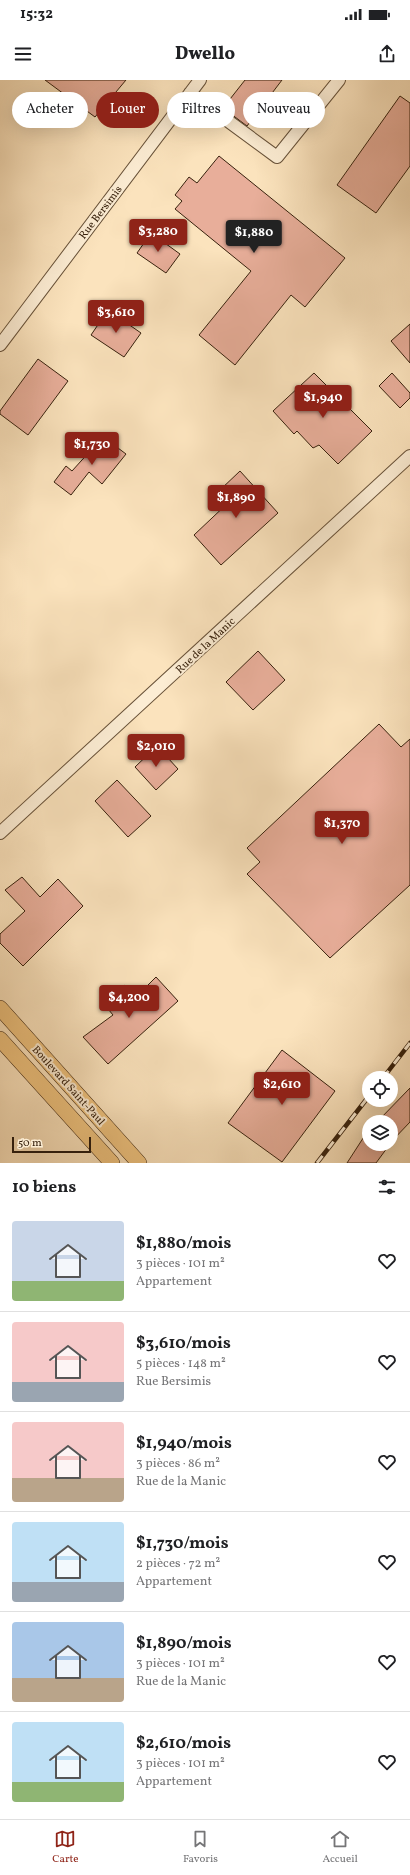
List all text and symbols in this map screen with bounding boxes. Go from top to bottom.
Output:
text: 15:32 [20,4,53,25]
text: Dwello [175,42,235,67]
icon: menu [12,43,34,65]
icon: share [376,43,398,65]
chip: Acheter [12,92,88,128]
chip: Louer [96,92,159,128]
chip: Filtres [167,92,235,128]
chip: Nouveau [243,92,325,128]
street label: Rue Bersimis [76,183,126,243]
pin: $3,280 [125,219,191,253]
pin: $1,880 [221,220,287,254]
text: $3,280 [138,223,178,241]
text: $1,880 [235,224,273,242]
pin: $3,610 [83,300,149,334]
text: $3,610 [97,304,135,322]
pin: $1,940 [290,385,356,419]
text: $1,940 [304,389,342,407]
pin: $1,730 [59,432,125,466]
text: $1,730 [74,436,110,454]
pin: $1,890 [203,485,269,519]
text: $1,890 [217,489,255,507]
street label: Rue de la Manic [173,615,239,678]
pin: $2,010 [123,734,189,768]
text: $2,010 [136,738,176,756]
pin: $1,370 [309,811,375,845]
text: $1,370 [324,815,360,833]
pin: $4,200 [96,985,162,1019]
text: $4,200 [108,989,150,1007]
street label: Boulevard Saint-Paul [28,1043,108,1129]
map controls [362,1071,398,1151]
button: locate [362,1071,398,1107]
pin: $2,610 [249,1072,315,1106]
text: $2,610 [263,1076,301,1094]
button: layers [362,1115,398,1151]
scale bar [12,1135,91,1154]
text: 50 m [18,1136,42,1151]
text: 10 biens [12,1176,76,1199]
icon: filters [376,1176,398,1198]
text: $1,880/mois [136,1232,231,1255]
icon: home [44,1237,92,1285]
icon: heart [376,1250,398,1272]
text: 3 pièces · 101 m² [136,1255,225,1273]
text: Appartement [136,1273,212,1291]
text: $3,610/mois [136,1332,231,1355]
icon: home [44,1338,92,1386]
icon: heart [376,1351,398,1373]
text: 5 pièces · 148 m² [136,1355,226,1373]
text: Rue Bersimis [136,1373,211,1391]
text: $1,940/mois [136,1432,232,1455]
icon: home [44,1438,92,1486]
icon: heart [376,1451,398,1473]
text: 3 pièces · 86 m² [136,1455,220,1473]
text: Rue de la Manic [136,1473,226,1491]
text: $1,730/mois [136,1532,229,1555]
icon: home [44,1538,92,1586]
icon: heart [376,1551,398,1573]
text: 2 pièces · 72 m² [136,1555,220,1573]
text: Appartement [136,1573,212,1591]
text: $1,890/mois [136,1632,232,1655]
icon: home [44,1638,92,1686]
icon: heart [376,1651,398,1673]
text: 3 pièces · 101 m² [136,1655,225,1673]
text: Rue de la Manic [136,1673,226,1691]
text: $2,610/mois [136,1732,231,1755]
icon: home [44,1738,92,1786]
icon: heart [376,1751,398,1773]
text: 3 pièces · 101 m² [136,1755,225,1773]
text: Appartement [136,1773,212,1791]
tab: Carte [52,1828,78,1867]
tab: Favoris [183,1828,218,1867]
tab: Accueil [322,1828,358,1867]

